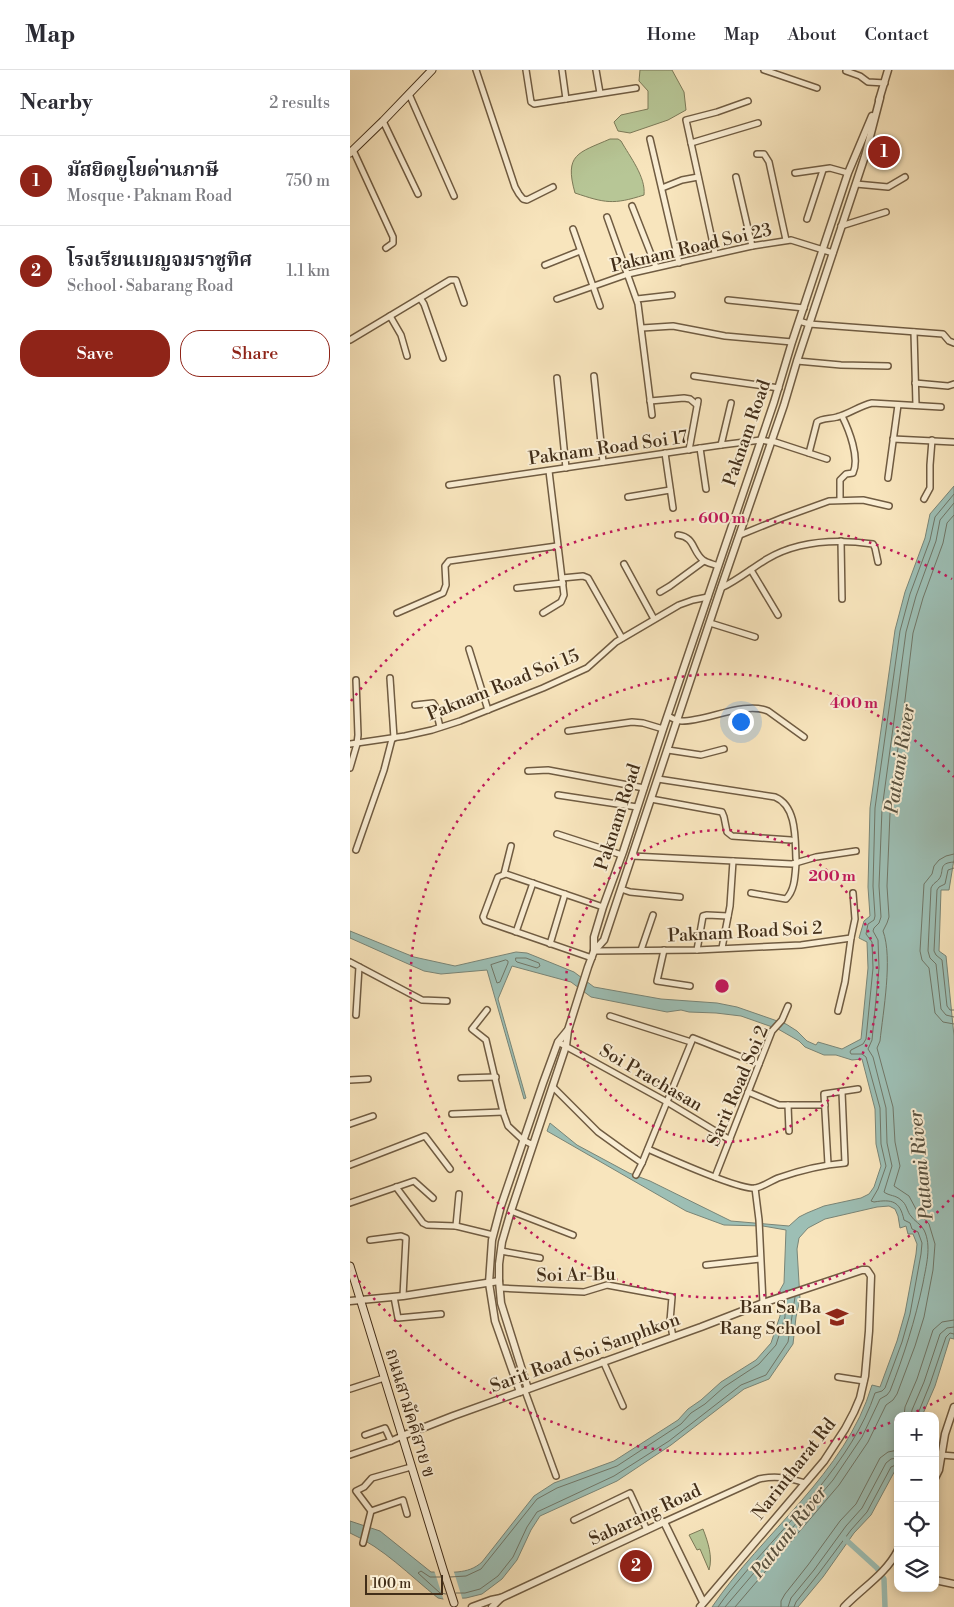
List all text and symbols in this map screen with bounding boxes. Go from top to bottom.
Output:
text: Map [25,20,75,50]
text: Home [647,23,696,46]
text: Map [724,23,760,46]
text: About [788,23,837,46]
text: Contact [865,23,929,46]
text: Nearby [20,90,93,116]
text: 2 results [269,93,330,113]
pin: 1 [868,133,900,171]
text: มัสยิดยูโยด่านภาษี [67,158,219,182]
text: 1 [32,171,40,191]
text: 750 m [286,171,330,191]
text: Mosque · Paknam Road [67,186,232,206]
street label: Paknam Road Soi 23 [608,218,774,278]
text: โรงเรียนเบญจมราชูทิศ [67,248,252,272]
text: 2 [31,261,41,281]
text: 1.1 km [286,261,330,281]
text: School · Sabarang Road [67,276,233,296]
button: Save [20,330,170,377]
button: Share [180,330,330,377]
street label: Paknam Road [718,376,776,489]
street label: Paknam Road Soi 17 [527,425,689,471]
text: 600 m [698,509,746,528]
street label: Paknam Road Soi 15 [423,644,583,726]
text: 400 m [830,694,878,713]
water label: Pattani River [879,702,921,816]
your location [728,709,754,735]
street label: Paknam Road [590,760,646,873]
text: 200 m [808,867,856,886]
street label: Paknam Road Soi 2 [667,916,823,948]
centre of rings [713,977,731,995]
street label: Sarit Road Soi 2 [702,1022,774,1150]
street label: Soi Prachasan [595,1039,707,1117]
water label: Pattani River [903,1108,939,1222]
street label: Soi Ar-Bu [536,1263,617,1287]
place label: Ban Sa Ba Rang School [720,1296,822,1340]
school or university icon: Ban Sa Ba Rang School [824,1304,850,1330]
street label: Sarit Road Soi Sanphkon [487,1308,683,1398]
street label: ถนนสามัคคีสาย ข [379,1346,441,1480]
map controls [894,1412,939,1592]
button: + [894,1412,939,1457]
street label: Narintharat Rd [747,1413,841,1525]
button: − [894,1457,939,1502]
street label: Sabarang Road [585,1479,705,1551]
water label: Pattani River [745,1480,833,1584]
button: locate [894,1502,939,1547]
pin: 2 [620,1547,652,1585]
button: layers [894,1547,939,1592]
scale bar [365,1572,442,1595]
text: 100 m [372,1575,411,1593]

